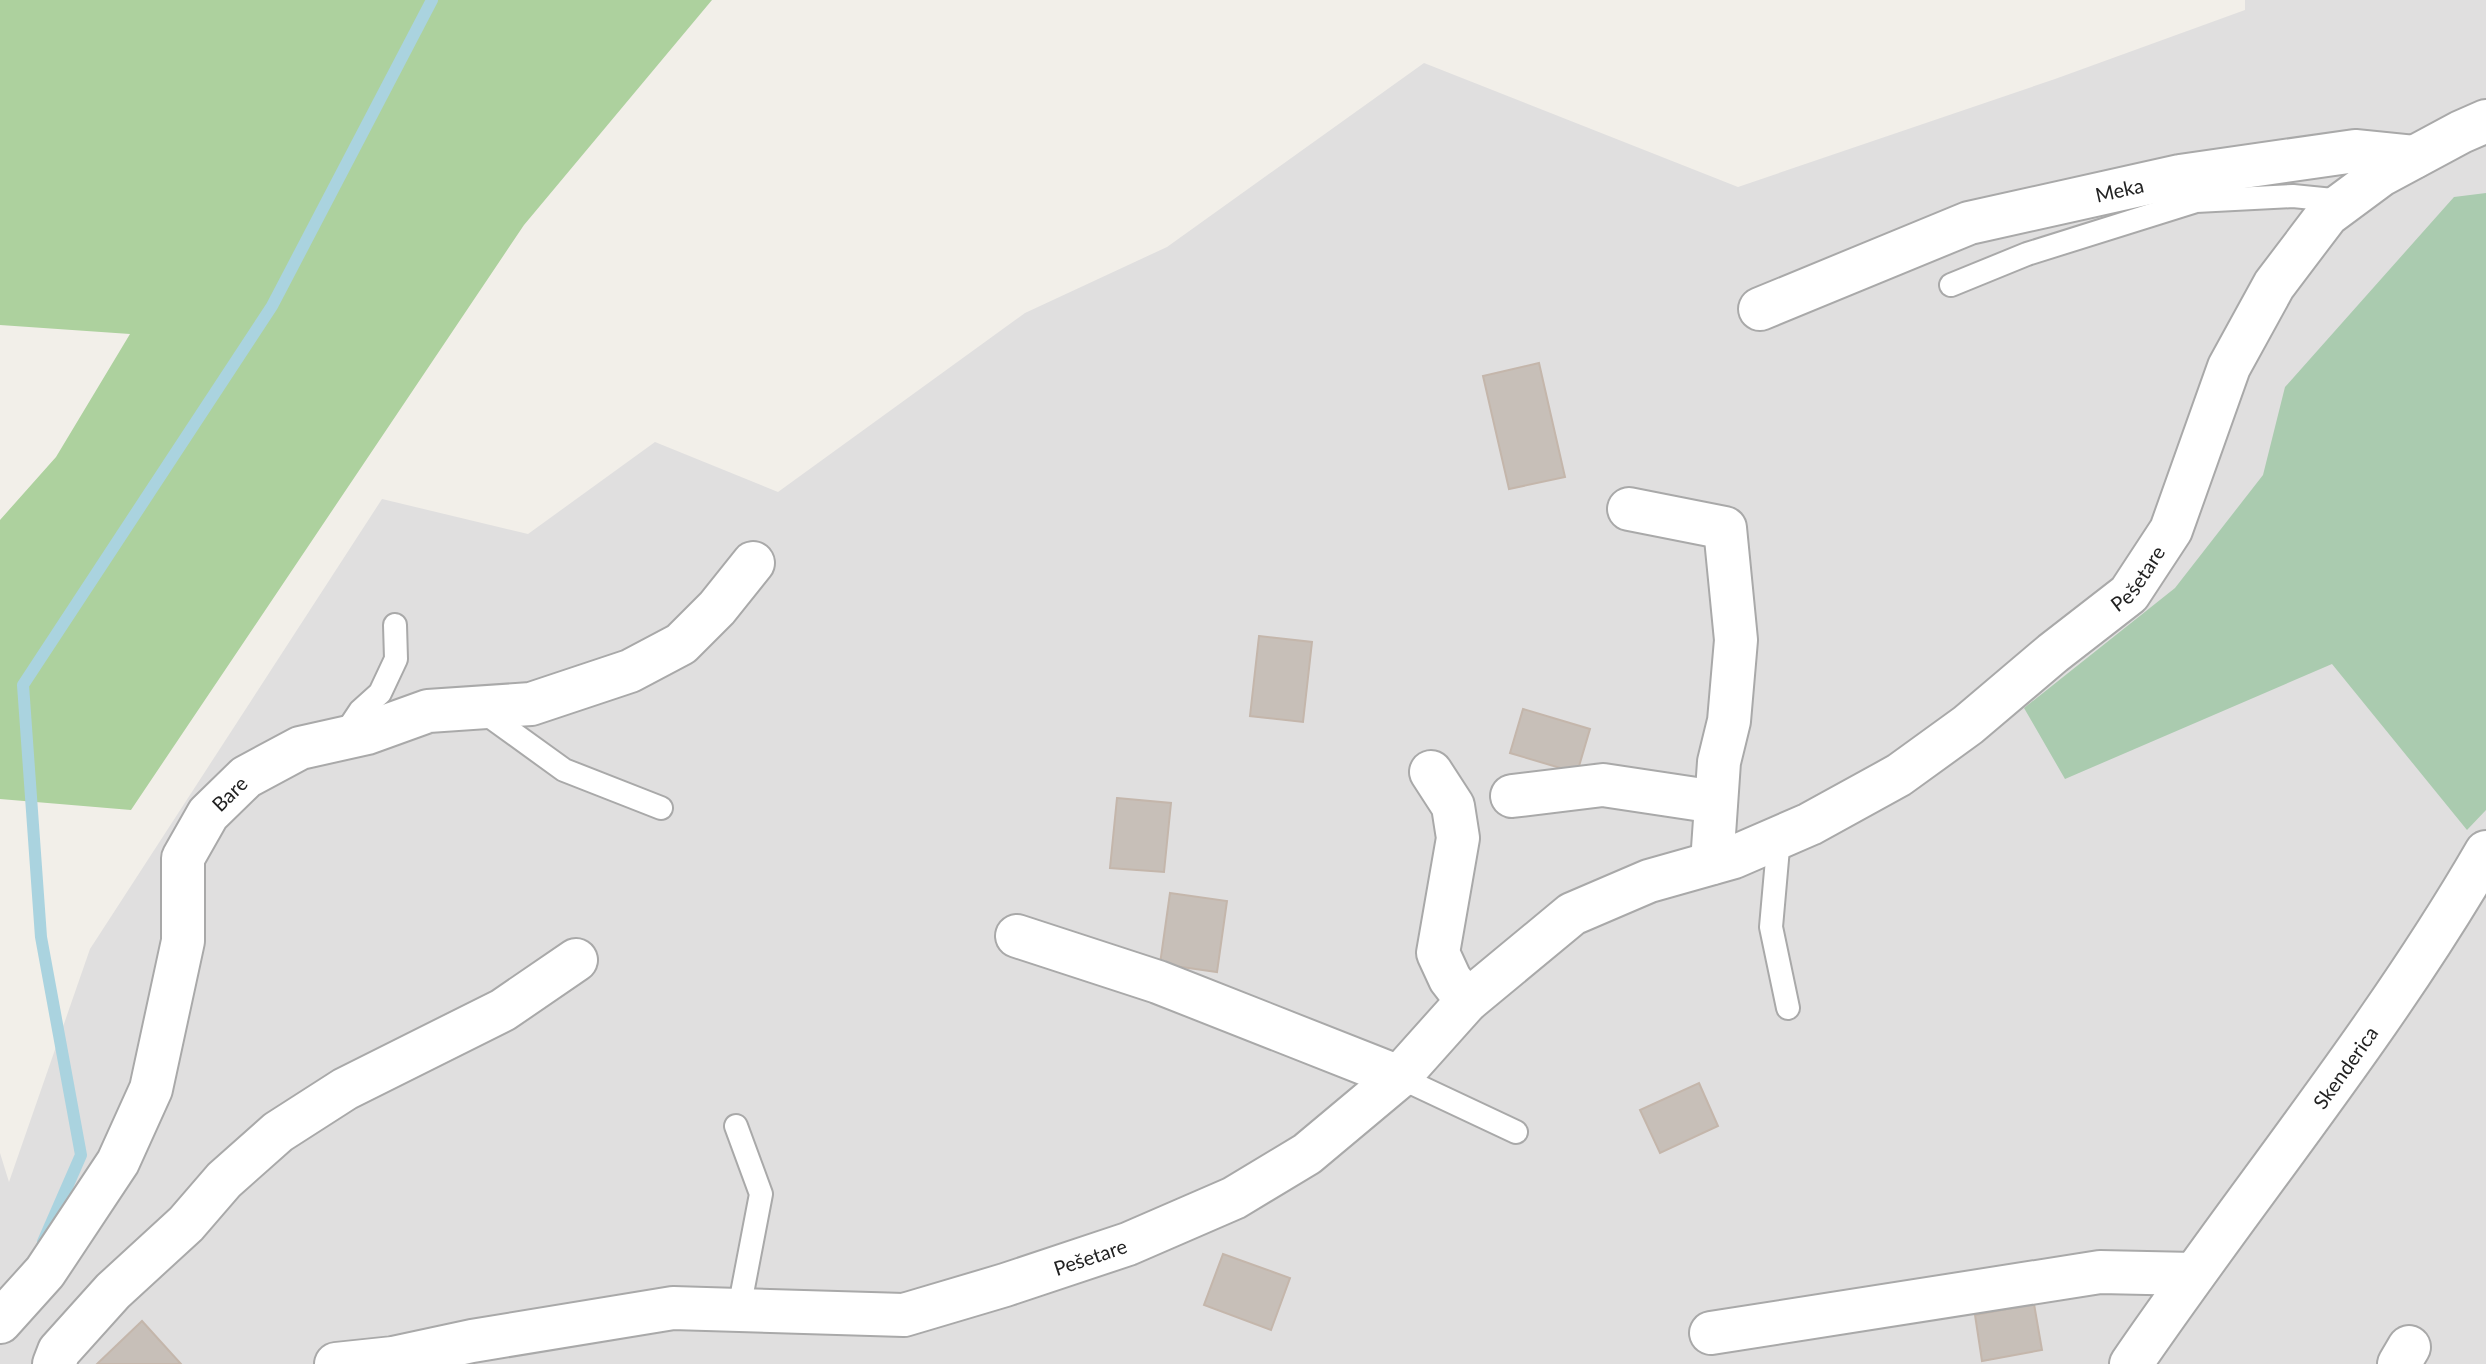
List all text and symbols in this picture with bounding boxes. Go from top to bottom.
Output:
street label: Meka [2093,172,2146,207]
street label: Pešetare [2106,541,2169,616]
street label: Bare [206,771,252,816]
street label: Skenderica [2308,1021,2383,1113]
street label: Pešetare [1050,1233,1130,1280]

